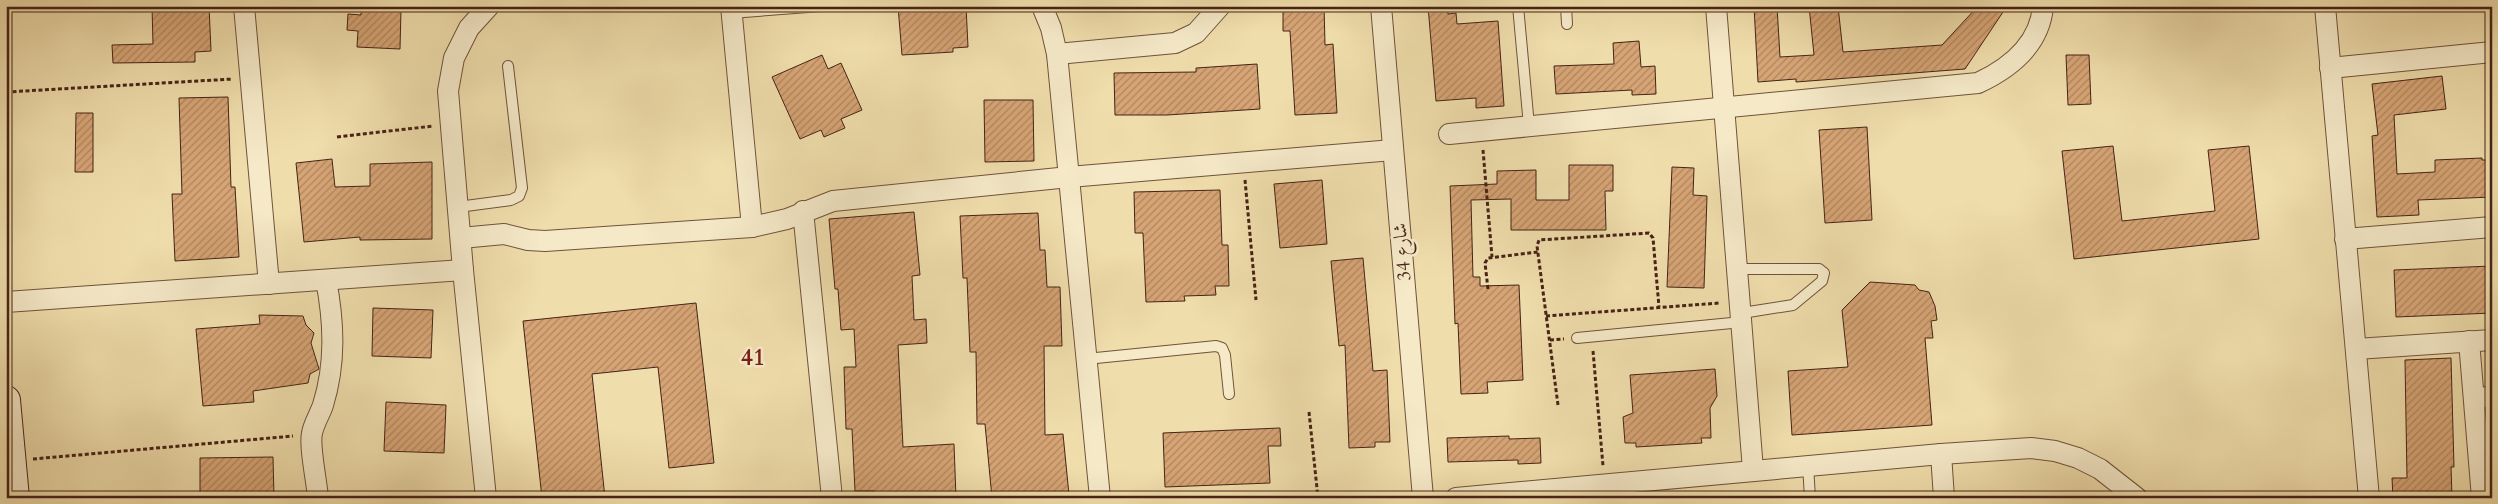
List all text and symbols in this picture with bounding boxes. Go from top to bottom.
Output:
street label: شارع 34 [1387,222,1419,282]
district label: 41 [741,341,765,374]

